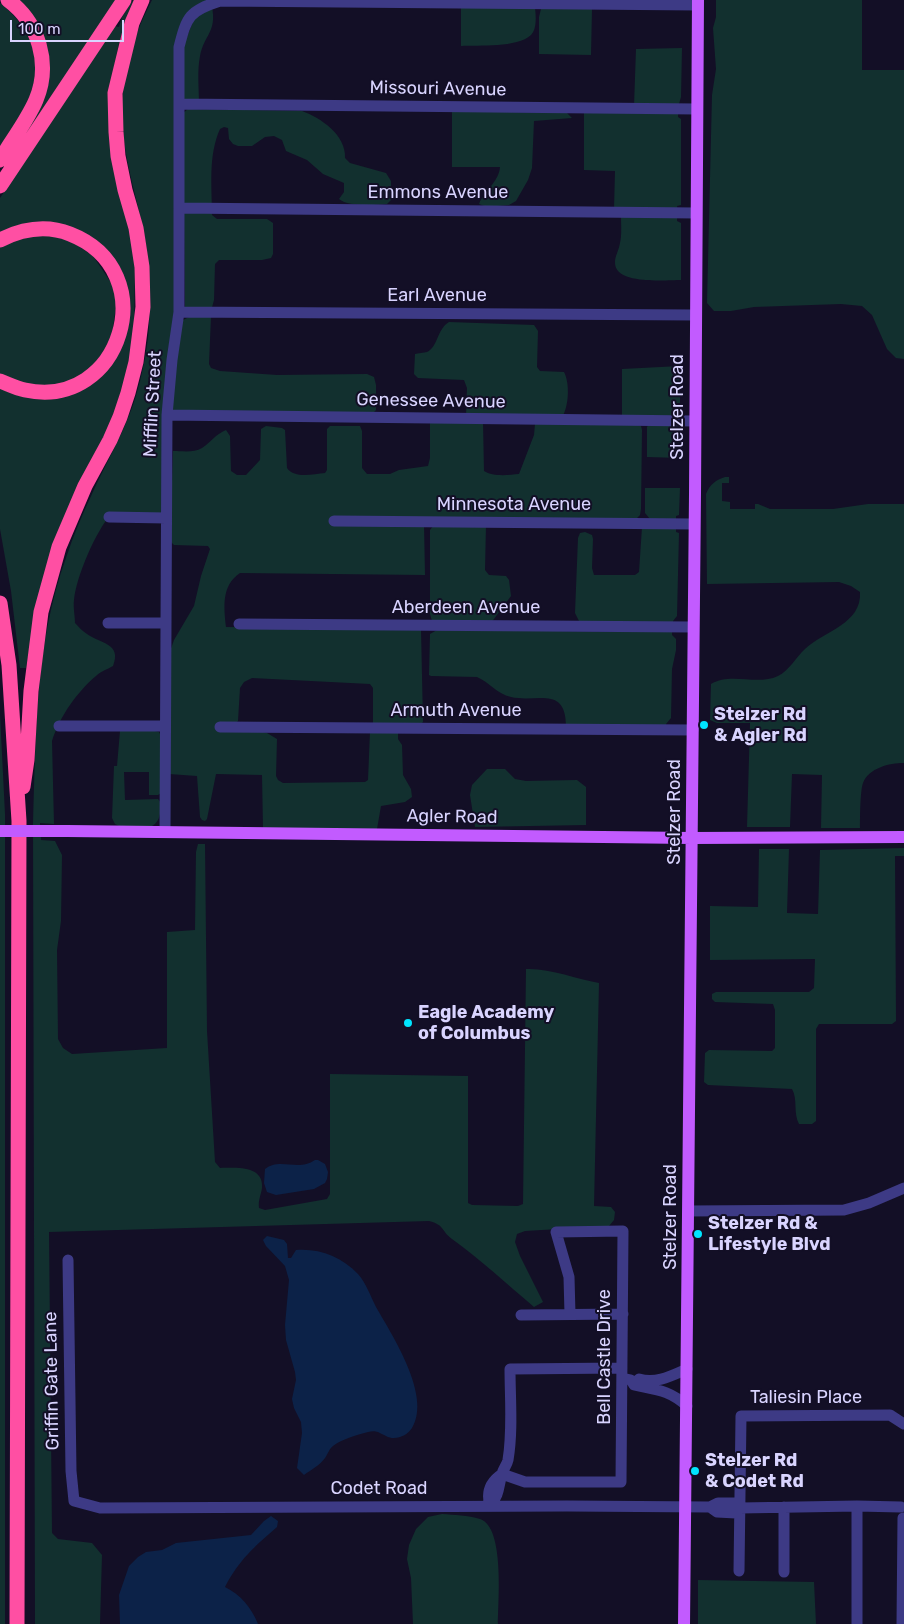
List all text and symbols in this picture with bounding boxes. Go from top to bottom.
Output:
scale bar [12,10,126,42]
text: 100 m [18,20,60,38]
street label: Missouri Avenue [369,77,507,101]
street label: Emmons Avenue [368,182,508,204]
street label: Earl Avenue [387,285,487,307]
street label: Mifflin Street [139,350,167,458]
street label: Stelzer Road [667,354,689,460]
street label: Genessee Avenue [356,389,506,413]
street label: Minnesota Avenue [437,494,591,516]
street label: Aberdeen Avenue [392,597,540,619]
street label: Armuth Avenue [390,700,522,722]
place label: Stelzer Rd & Agler Rd [714,704,807,746]
marker: Stelzer Rd & Agler Rd [698,719,710,731]
street label: Stelzer Road [664,759,686,865]
street label: Agler Road [406,805,498,829]
place label: Eagle Academy of Columbus [418,1002,554,1044]
marker: Eagle Academy of Columbus [402,1017,414,1029]
street label: Stelzer Road [660,1164,682,1270]
place label: Stelzer Rd & Lifestyle Blvd [708,1213,831,1256]
marker: Stelzer Rd & Lifestyle Blvd [692,1228,704,1240]
street label: Bell Castle Drive [594,1289,616,1425]
street label: Griffin Gate Lane [40,1311,64,1451]
street label: Taliesin Place [750,1387,862,1409]
place label: Stelzer Rd & Codet Rd [705,1450,804,1492]
marker: Stelzer Rd & Codet Rd [689,1465,701,1477]
street label: Codet Road [330,1478,428,1500]

